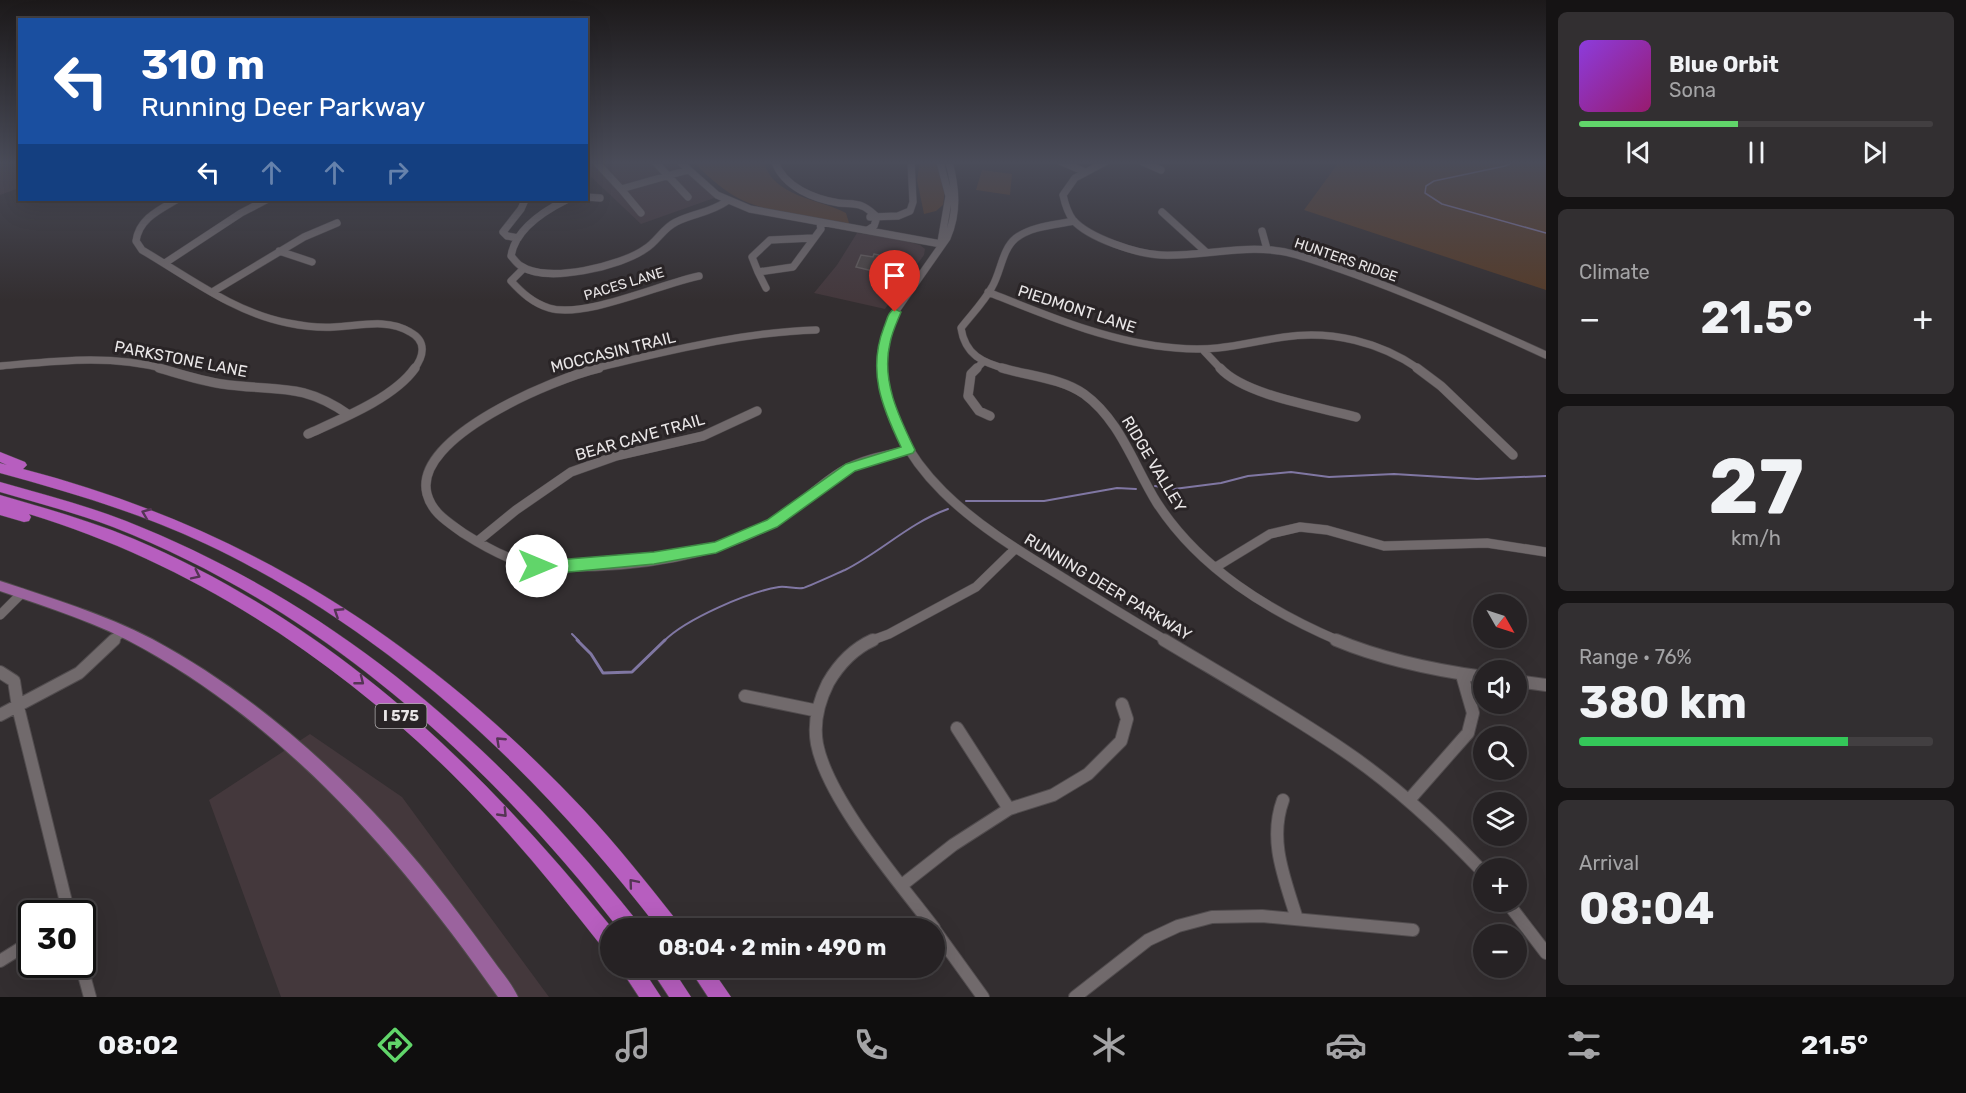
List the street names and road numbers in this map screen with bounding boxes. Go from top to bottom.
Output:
street label: HUNTERS RIDGE [1292,234,1400,286]
street label: PACES LANE [582,264,666,304]
street label: PIEDMONT LANE [1015,281,1139,337]
street label: MOCCASIN TRAIL [549,327,677,377]
street label: PARKSTONE LANE [113,337,249,381]
street label: BEAR CAVE TRAIL [573,409,707,465]
street label: RIDGE VALLEY [1118,413,1190,515]
street label: RUNNING DEER PARKWAY [1021,529,1195,645]
road number: I 575 [376,704,426,728]

